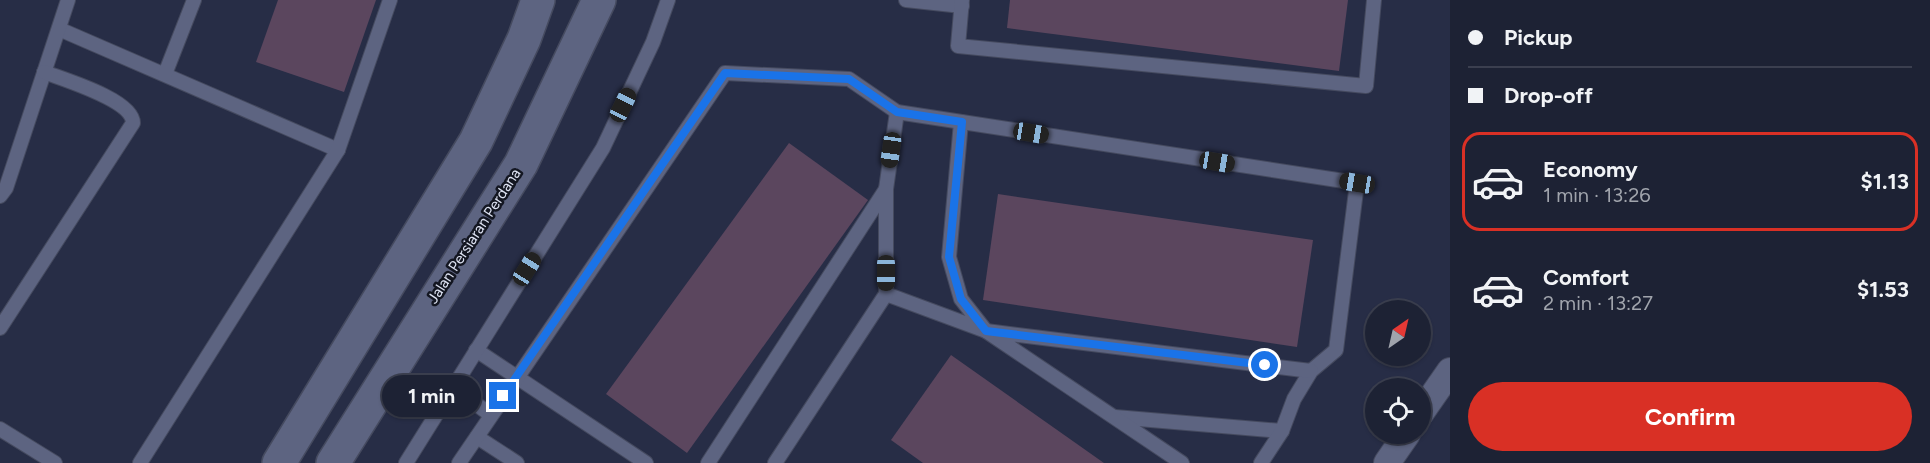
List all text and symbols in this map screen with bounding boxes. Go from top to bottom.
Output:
text: Pickup [1504,24,1573,51]
text: Drop-off [1504,82,1593,109]
car [607,85,639,125]
car [1012,121,1050,145]
car [880,131,902,169]
car [1198,150,1236,174]
icon: car [1471,155,1525,209]
text: Economy [1543,156,1638,183]
street label: Jalan Persiaran Perdana [424,165,524,307]
text: $1.13 [1861,168,1909,195]
car [1338,171,1376,195]
text: 1 min · 13:26 [1543,183,1651,207]
car [510,249,544,289]
car [877,255,895,291]
icon: car [1471,263,1525,317]
text: Comfort [1543,264,1629,291]
text: $1.53 [1857,276,1909,303]
text: 2 min · 13:27 [1543,291,1653,315]
north arrow [1365,300,1431,366]
map controls [1365,300,1431,444]
route start [1251,351,1278,378]
callout: 1 min [383,375,482,417]
button: locate [1365,378,1431,444]
route end [489,382,516,409]
button: Confirm [1468,382,1912,451]
text: 1 min [408,384,455,408]

